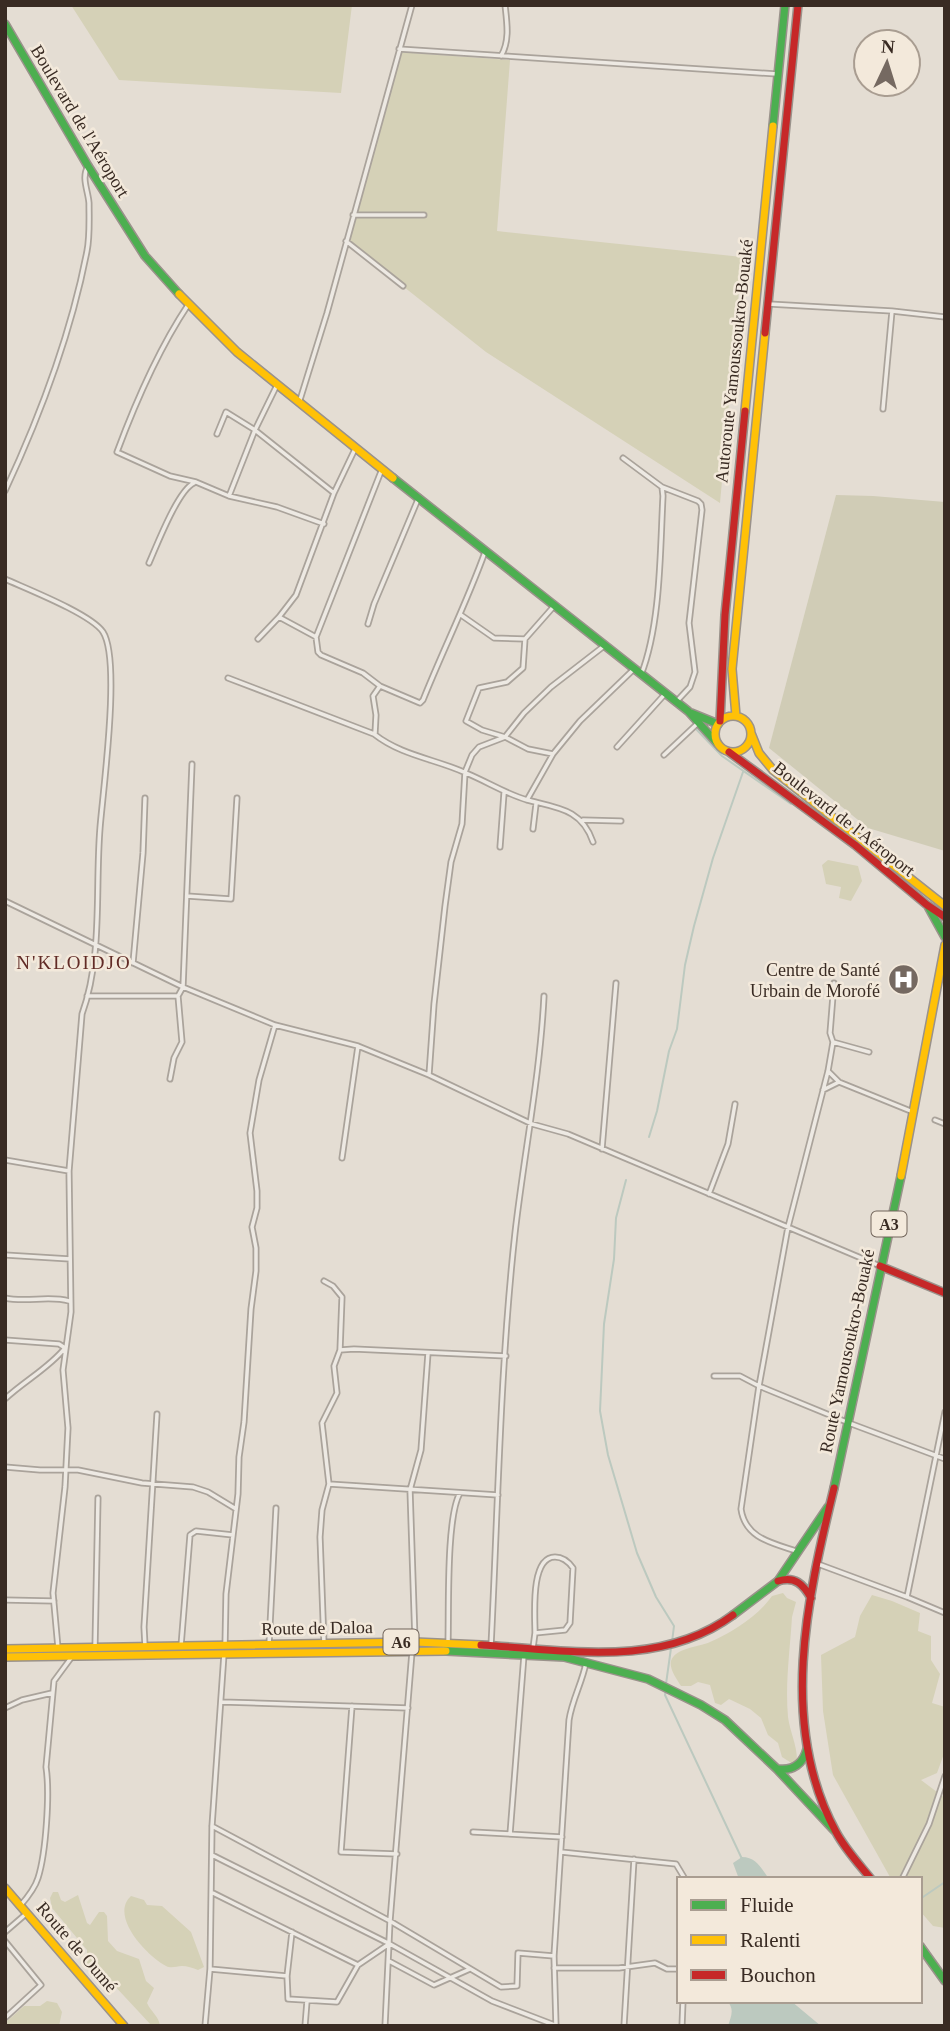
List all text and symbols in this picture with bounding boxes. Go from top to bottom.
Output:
north arrow [852,28,922,98]
text: N [881,36,896,58]
street label: Boulevard de l'Aéroport [27,41,133,201]
street label: Autoroute Yamoussoukro-Bouaké [711,238,757,484]
street label: Boulevard de l'Aéroport [769,757,919,881]
district label: N'KLOIDJO [16,952,132,973]
place label: Centre de Santé Urbain de Morofé [750,960,880,1001]
hospital icon: Centre de Santé Urbain de Morofé [886,963,920,997]
road number: A3 [872,1212,906,1236]
street label: Route Yamousoukro-Bouaké [816,1247,878,1455]
street label: Route de Daloa [261,1617,373,1639]
road number: A6 [384,1630,418,1654]
legend [677,1877,922,2003]
text: Fluide [740,1893,794,1917]
street label: Route de Oumé [32,1898,122,1996]
text: Ralenti [740,1928,801,1952]
text: Bouchon [740,1963,816,1987]

